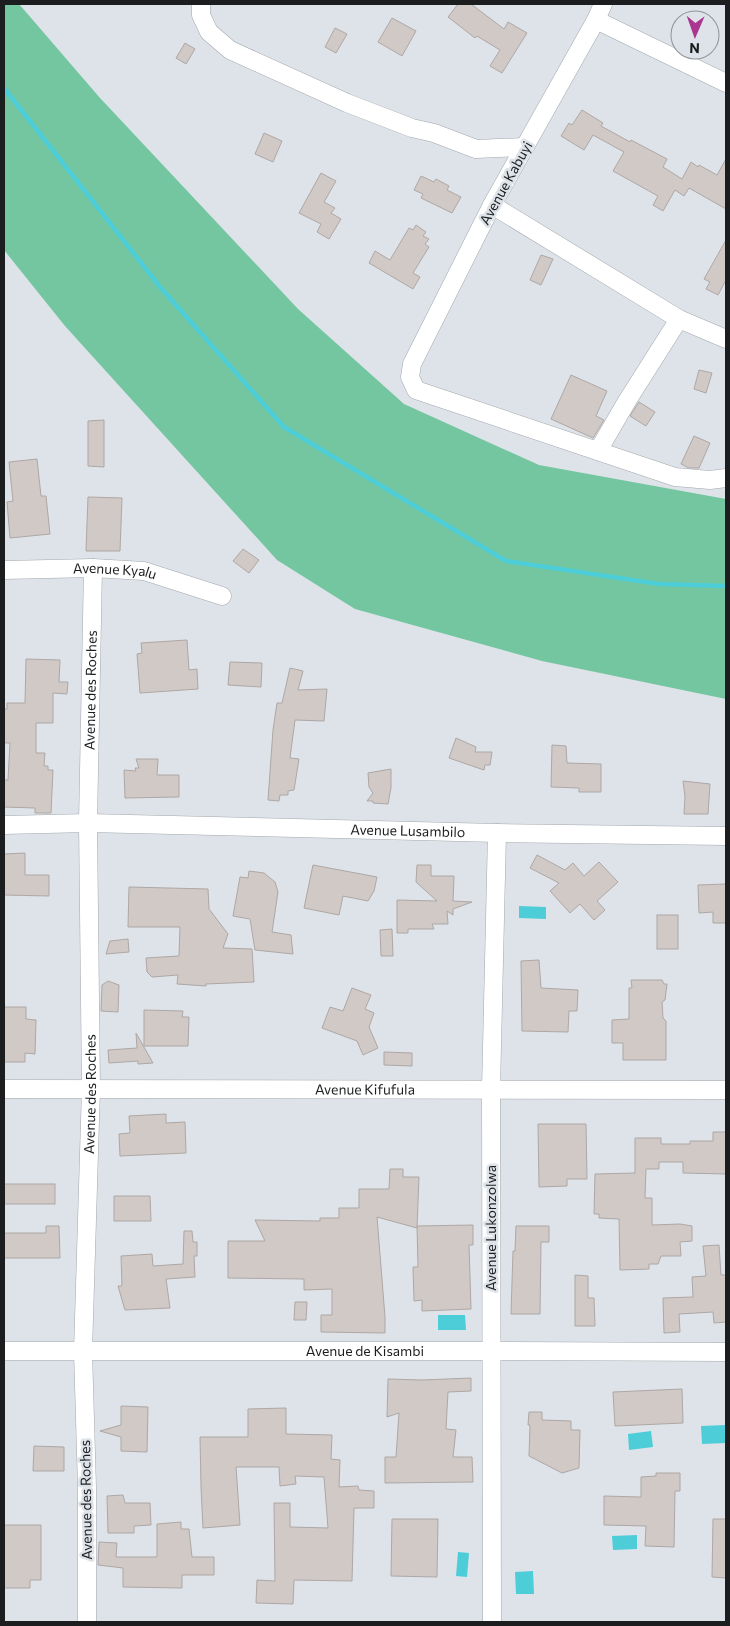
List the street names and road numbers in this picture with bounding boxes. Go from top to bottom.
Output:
street label: Avenue Kabuyi [476,138,536,228]
street label: Avenue Kyalu [73,559,159,583]
street label: Avenue des Roches [80,630,100,750]
street label: Avenue Lusambilo [350,820,466,840]
street label: Avenue des Roches [80,1034,99,1154]
street label: Avenue Kifufula [315,1080,415,1098]
street label: Avenue Lukonzolwa [482,1165,499,1291]
street label: Avenue de Kisambi [306,1342,424,1359]
street label: Avenue des Roches [76,1440,95,1560]

